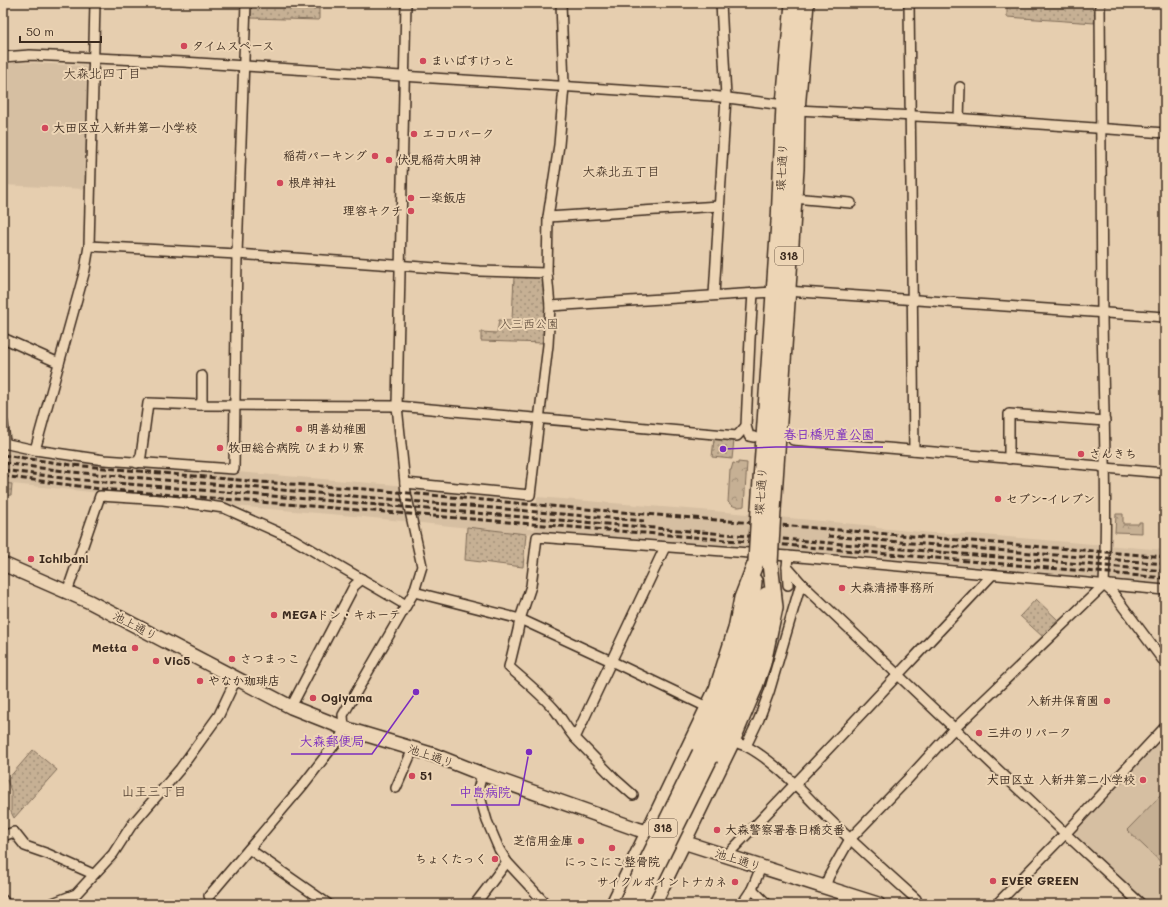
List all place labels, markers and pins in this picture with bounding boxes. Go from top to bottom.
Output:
place label: タイムスペース [192,37,274,53]
marker: タイムスペース [179,41,189,51]
place label: まいばすけっと [431,52,515,68]
marker: まいばすけっと [418,56,428,66]
place label: 大田区立入新井第一小学校 [53,119,197,135]
marker: 大田区立入新井第一小学校 [40,123,50,133]
place label: エコロパーク [422,125,494,141]
marker: エコロパーク [409,129,419,139]
place label: 稲荷パーキング [283,147,367,163]
marker: 稲荷パーキング [370,151,380,161]
place label: 伏見稲荷大明神 [397,151,481,167]
marker: 伏見稲荷大明神 [384,155,394,165]
place label: 根岸神社 [288,174,336,190]
marker: 根岸神社 [275,178,285,188]
place label: 一楽飯店 [419,189,467,205]
marker: 一楽飯店 [406,193,416,203]
place label: 理容キクチ [343,202,403,218]
marker: 理容キクチ [406,206,416,216]
place label: 明善幼稚園 [307,420,367,436]
callout: 春日橋児童公園 [776,422,883,447]
marker: 明善幼稚園 [294,424,304,434]
place label: 牧田総合病院 ひまわり寮 [228,439,364,455]
marker: 牧田総合病院 ひまわり寮 [215,443,225,453]
place label: さんきち [1089,445,1137,461]
marker: さんきち [1076,449,1086,459]
place label: セブン-イレブン [1006,490,1095,506]
marker: セブン-イレブン [993,494,1003,504]
place label: Ichiban! [39,550,89,566]
marker: Ichiban! [26,554,36,564]
place label: 大森清掃事務所 [850,579,935,595]
marker: 大森清掃事務所 [837,583,847,593]
place label: MEGAドン・キホーテ [282,606,401,622]
marker: MEGAドン・キホーテ [269,610,279,620]
place label: Metta [92,639,127,655]
marker: Metta [130,643,140,653]
place label: さつまっこ [240,650,300,666]
place label: Vic5 [164,652,190,668]
marker: さつまっこ [227,654,237,664]
marker: Vic5 [151,656,161,666]
place label: やなか珈琲店 [208,672,280,688]
marker: やなか珈琲店 [195,676,205,686]
place label: Ogiyama [321,689,373,705]
place label: 入新井保育園 [1027,692,1099,708]
marker: Ogiyama [308,693,318,703]
marker: 入新井保育園 [1102,696,1112,706]
place label: 三井のリパーク [987,724,1071,740]
marker: 三井のリパーク [974,728,984,738]
callout: 大森郵便局 [291,729,372,754]
place label: 51 [420,767,432,783]
marker: 51 [407,771,417,781]
place label: 大田区立 入新井第二小学校 [987,771,1135,787]
marker: 大田区立 入新井第二小学校 [1138,775,1148,785]
callout: 中島病院 [451,780,519,805]
place label: 大森警察署春日橋交番 [725,821,845,837]
marker: 大森警察署春日橋交番 [712,825,722,835]
place label: 芝信用金庫 [513,832,573,848]
marker: 芝信用金庫 [576,836,586,846]
marker: にっこにこ整骨院 [607,843,617,853]
place label: ちょくたっく [415,850,487,866]
place label: にっこにこ整骨院 [564,853,660,869]
marker: ちょくたっく [490,854,500,864]
place label: EVER GREEN [1001,872,1079,888]
place label: サイクルポイントナカネ [597,873,727,889]
marker: EVER GREEN [988,876,998,886]
marker: サイクルポイントナカネ [730,877,740,887]

